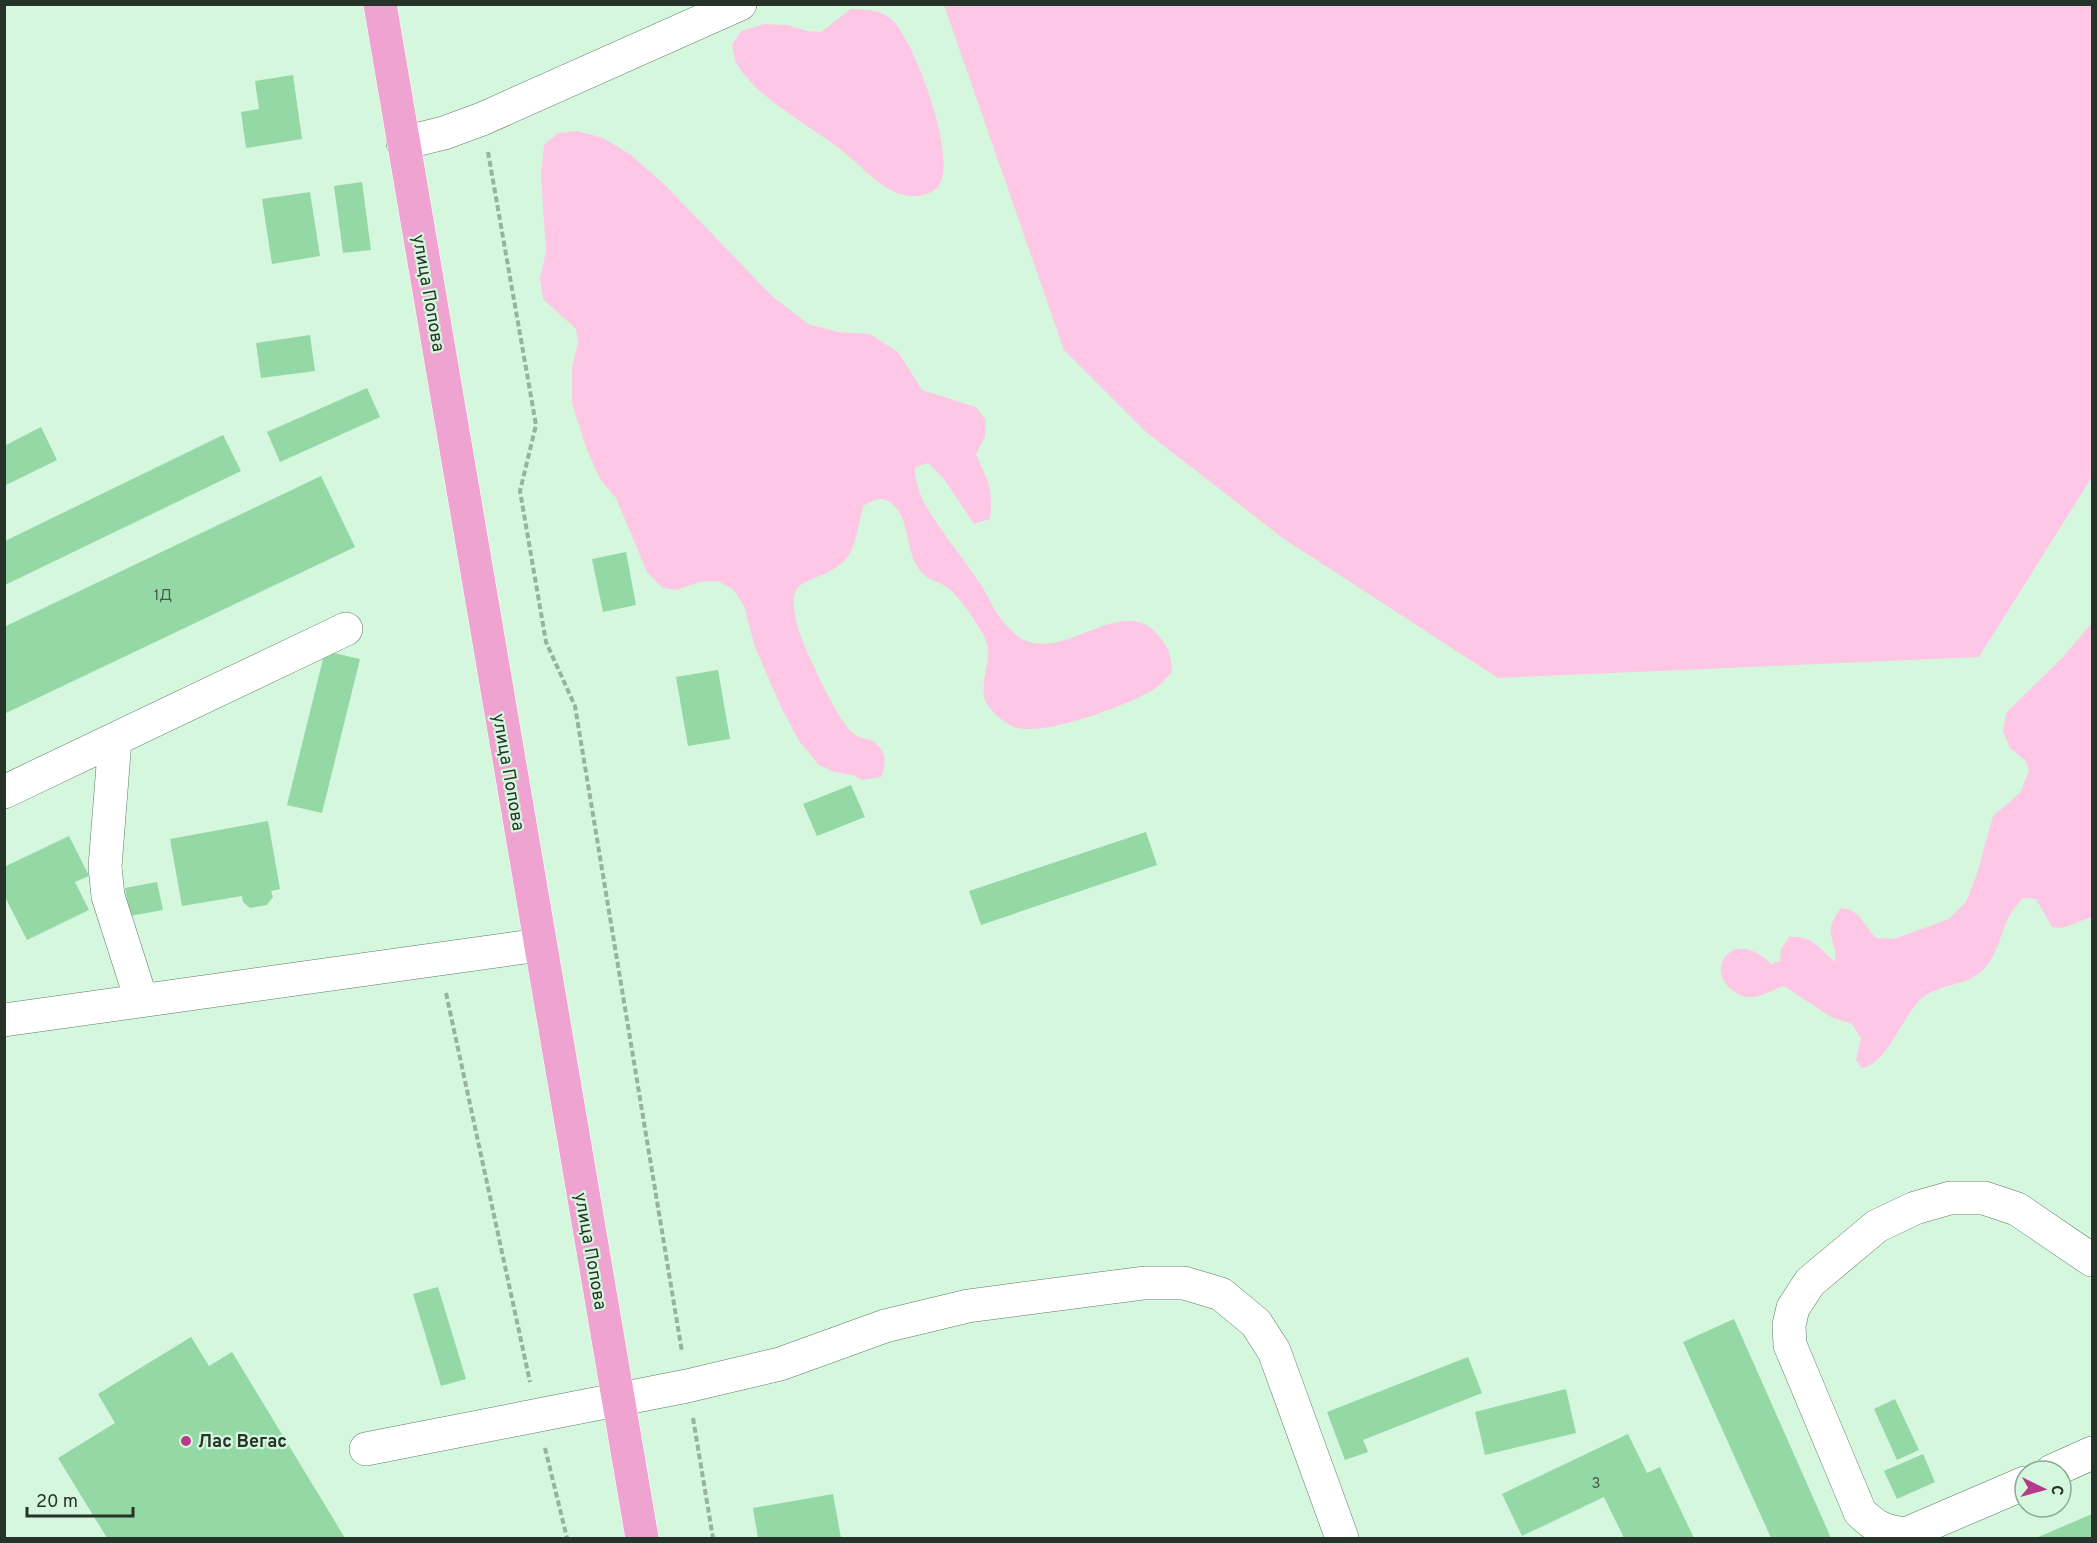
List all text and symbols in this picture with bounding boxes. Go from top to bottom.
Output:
street label: улица Попова [406,233,449,354]
house number: 1Д [154,587,172,606]
street label: улица Попова [486,712,529,833]
street label: улица Попова [568,1191,611,1312]
place label: Лас Вегас [198,1431,287,1454]
marker: Лас Вегас [179,1434,193,1448]
north arrow [2013,1459,2073,1519]
house number: 3 [1591,1475,1601,1494]
scale bar [27,1480,134,1518]
text: С [2046,1484,2066,1496]
text: 20 m [36,1491,78,1514]

